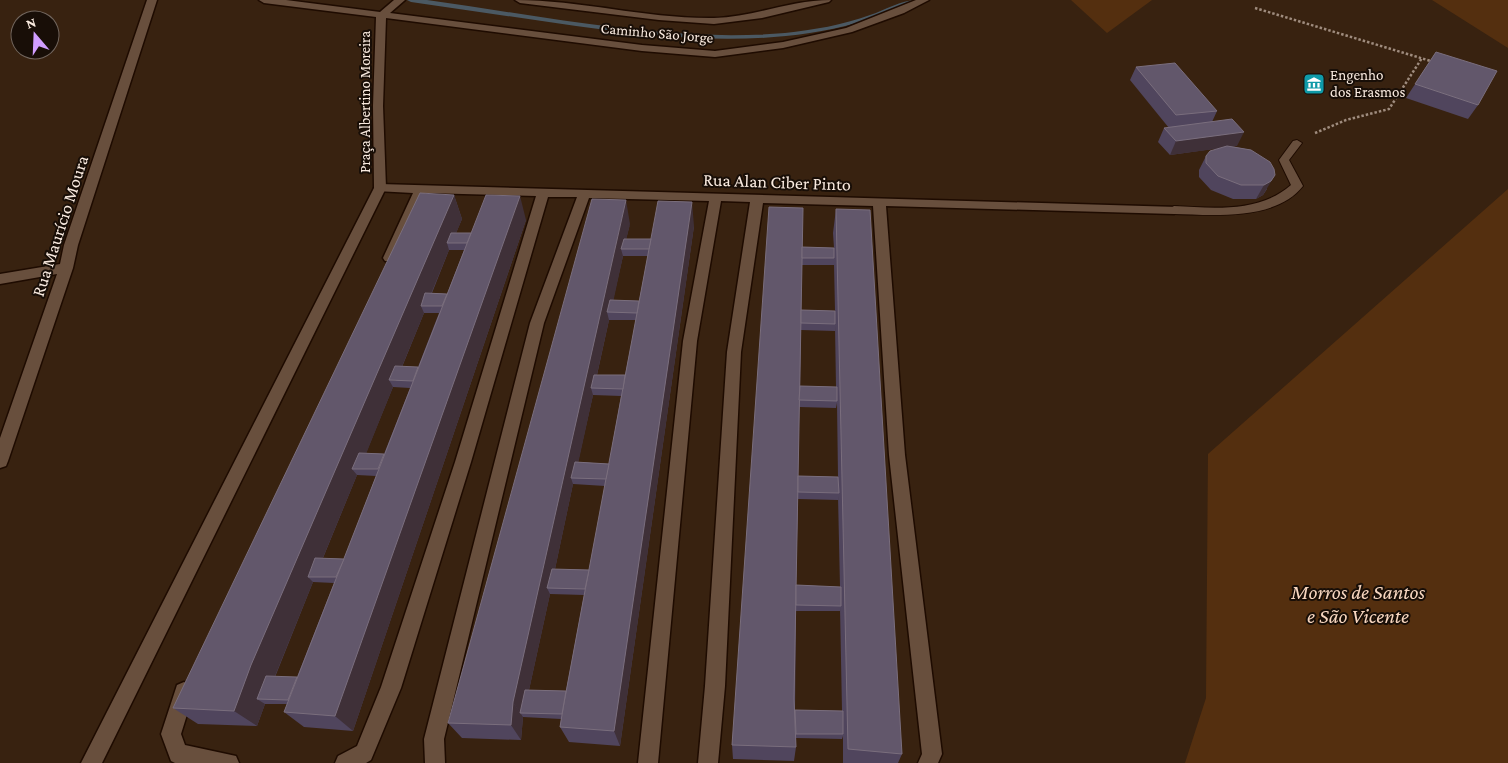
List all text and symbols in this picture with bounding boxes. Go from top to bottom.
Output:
north arrow [10,10,60,60]
text: N [24,13,38,32]
street label: Caminho São Jorge [600,20,714,47]
street label: Praça Albertino Moreira [357,31,374,173]
place label: Engenho dos Erasmos [1330,67,1406,100]
museum icon: Engenho dos Erasmos [1302,72,1326,96]
street label: Rua Maurício Moura [28,153,92,299]
street label: Rua Alan Ciber Pinto [703,169,851,195]
park label: Morros de Santos e São Vicente [1290,580,1425,628]

